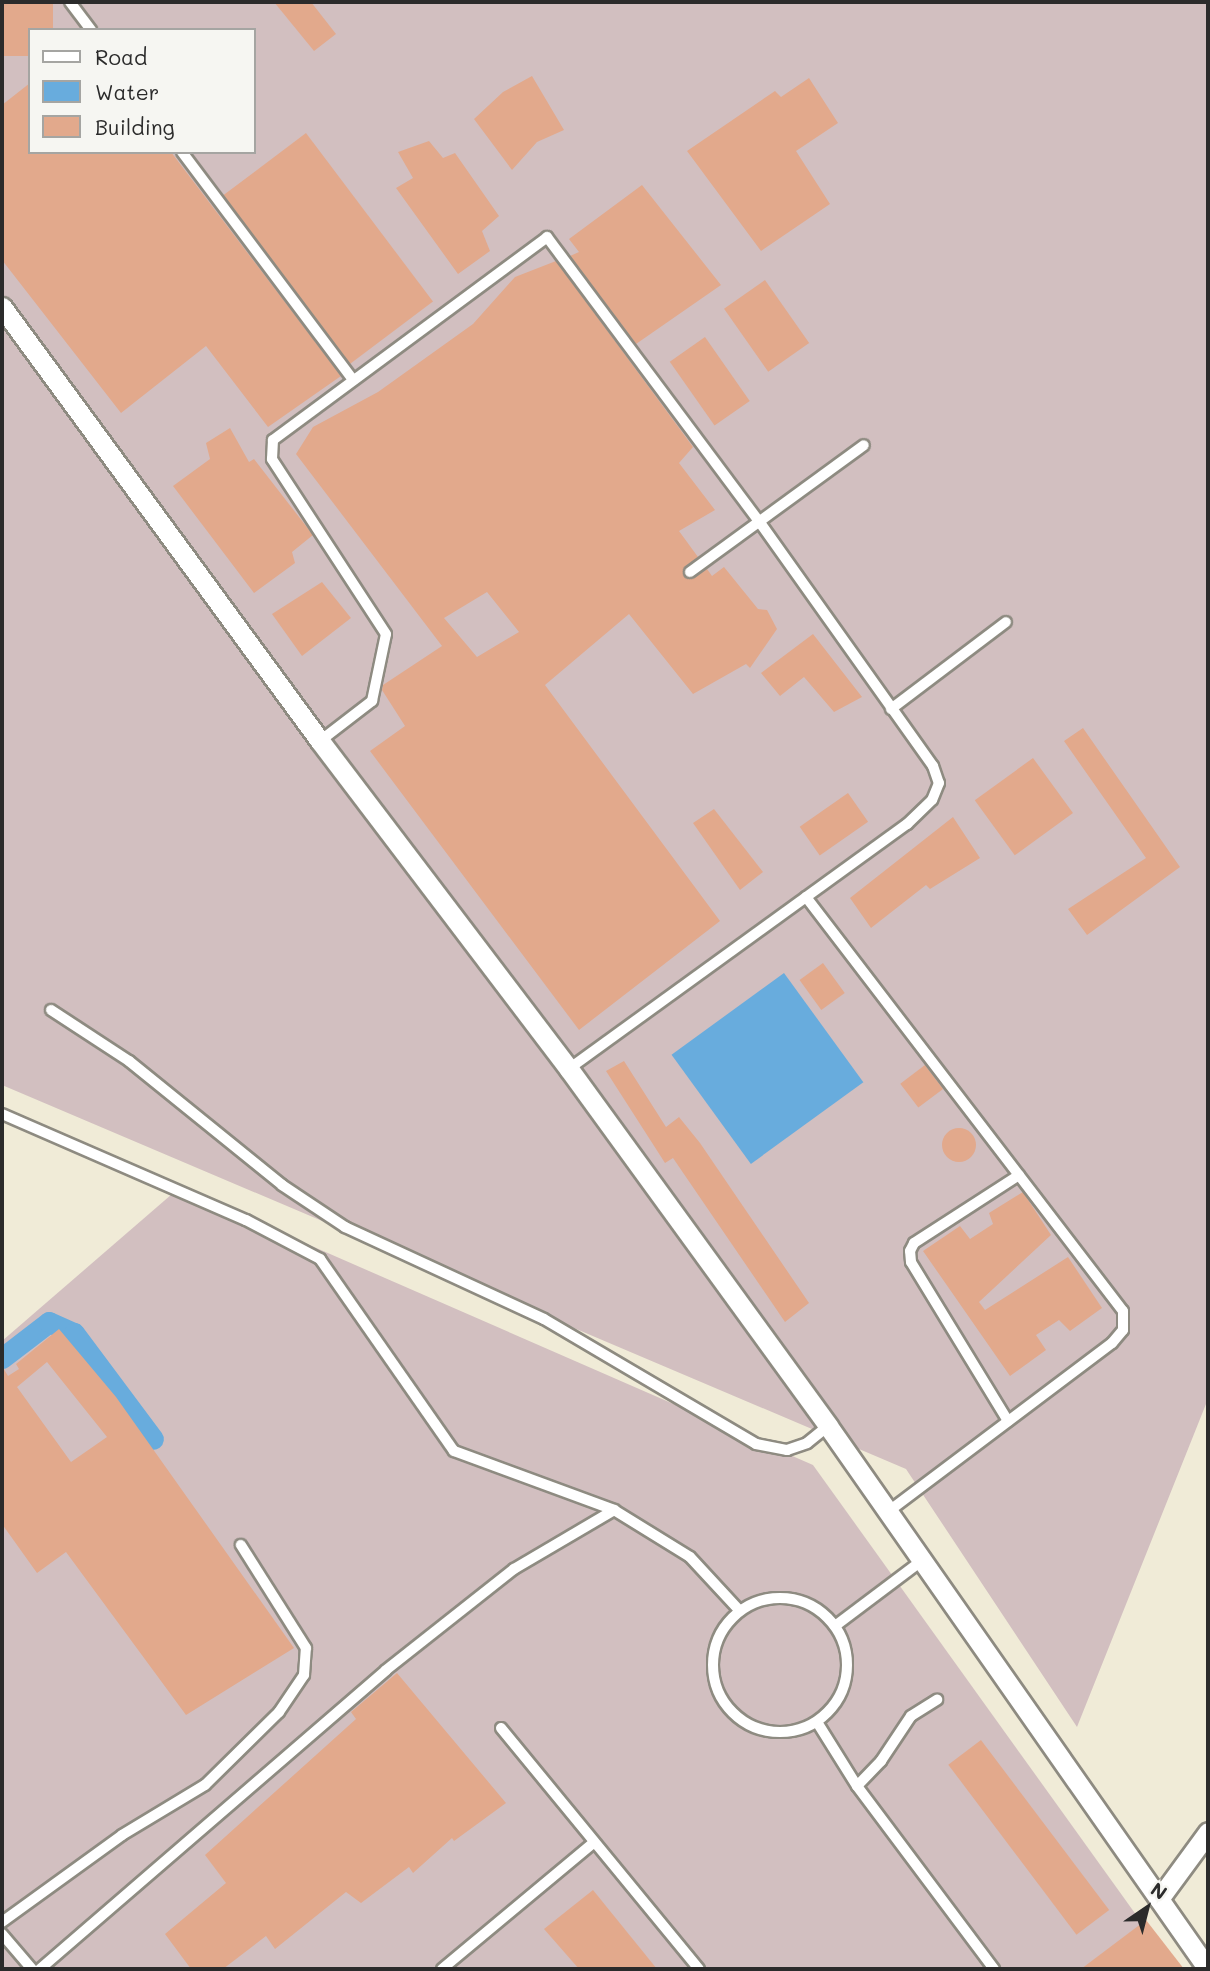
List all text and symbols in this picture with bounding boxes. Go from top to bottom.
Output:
legend [28,28,256,154]
text: Road [95,43,147,70]
text: Water [95,78,159,105]
text: Building [95,113,175,140]
north arrow [1112,1873,1182,1943]
text: N [1146,1876,1172,1905]

